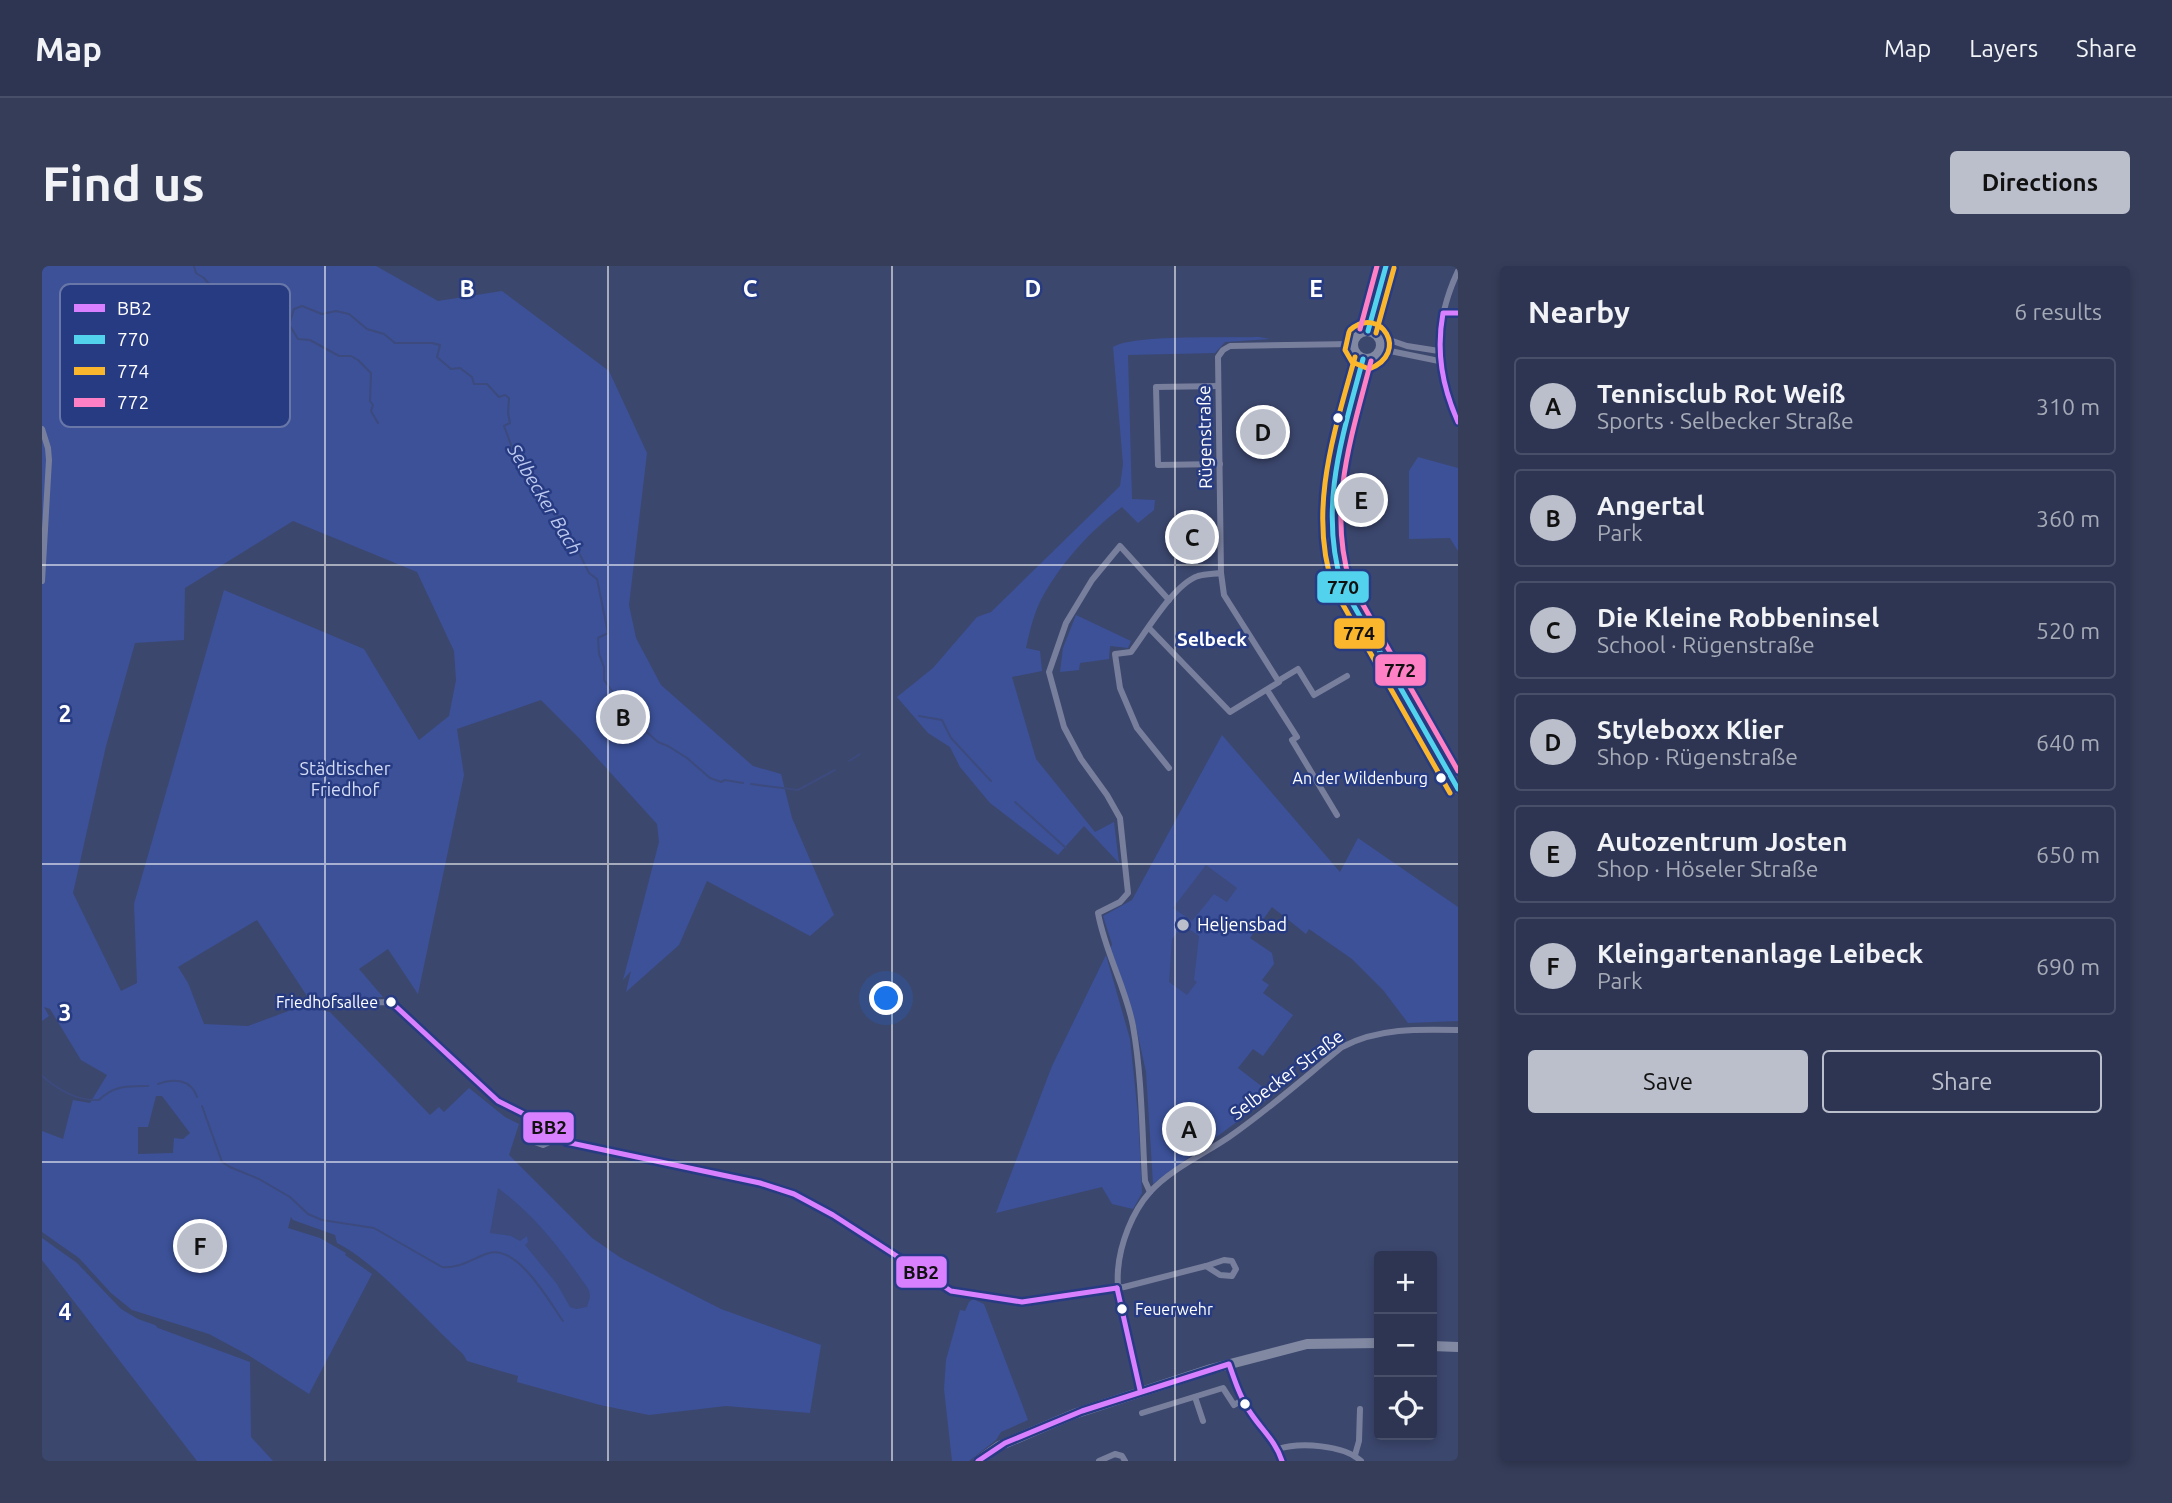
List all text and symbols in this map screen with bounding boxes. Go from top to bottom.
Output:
text: Map [35,30,102,67]
text: Map [1884,35,1931,62]
text: Layers [1969,35,2038,62]
text: Share [2076,35,2137,62]
button: Directions [1950,151,2130,214]
text: Find us [42,155,205,210]
text: B [459,276,475,301]
text: C [743,276,758,301]
text: D [1025,276,1041,301]
text: E [1309,276,1323,301]
legend [60,284,290,427]
text: Nearby [1528,295,1630,329]
text: BB2 [117,297,152,319]
text: 6 results [2014,299,2102,324]
text: 770 [117,328,149,350]
text: 774 [117,360,149,382]
text: Tennisclub Rot Weiß [1597,379,1846,408]
street label: Rügenstraße [1193,385,1215,489]
text: 772 [117,391,149,413]
text: A [1545,394,1561,419]
text: 310 m [2036,394,2100,419]
pin: D [1240,406,1286,458]
text: Sports · Selbecker Straße [1597,408,1854,433]
unlabelled marker [1331,411,1345,425]
water label: Selbecker Bach [503,439,587,558]
pin: E [1338,474,1384,526]
text: Angertal [1597,491,1704,520]
text: B [1545,506,1561,531]
text: 360 m [2036,506,2100,531]
pin: C [1169,511,1215,563]
text: Park [1597,520,1643,545]
line badge: 770 [1316,570,1370,604]
text: 770 [1327,576,1359,598]
text: Die Kleine Robbeninsel [1597,603,1879,632]
line badge: 774 [1333,617,1386,650]
text: C [1546,618,1560,643]
text: 520 m [2036,618,2100,643]
text: 774 [1343,622,1375,644]
district label: Selbeck [1177,628,1247,650]
text: School · Rügenstraße [1597,632,1815,657]
line badge: 772 [1374,653,1427,687]
text: 772 [1384,659,1416,681]
pin: B [600,691,646,743]
text: 2 [59,701,71,726]
text: Styleboxx Klier [1597,715,1784,744]
text: D [1545,730,1561,755]
text: 640 m [2036,730,2100,755]
text: Shop · Rügenstraße [1597,744,1798,769]
park label: Städtischer Friedhof [300,758,391,799]
place label: An der Wildenburg [1293,769,1428,787]
marker: An der Wildenburg [1434,771,1448,785]
text: Autozentrum Josten [1597,827,1847,856]
text: E [1546,842,1560,867]
text: 650 m [2036,842,2100,867]
text: Shop · Höseler Straße [1597,856,1818,881]
place label: Heljensbad [1197,914,1287,934]
marker: Heljensbad [1175,917,1191,933]
text: Kleingartenanlage Leibeck [1597,939,1923,968]
text: F [1547,954,1559,979]
text: 690 m [2036,954,2100,979]
text: Park [1597,968,1643,993]
your location [869,981,903,1015]
place label: Friedhofsallee [276,993,378,1011]
marker: Friedhofsallee [384,995,398,1009]
text: 3 [59,1000,71,1025]
street label: Selbecker Straße [1226,1025,1347,1123]
button: Save [1528,1050,1808,1113]
button: Share [1822,1050,2102,1113]
pin: A [1166,1103,1212,1155]
line badge: BB2 [522,1111,575,1144]
text: BB2 [531,1116,567,1138]
pin: F [177,1220,223,1272]
map controls [1374,1251,1437,1440]
button: + [1374,1251,1437,1314]
line badge: BB2 [895,1255,948,1289]
text: BB2 [903,1261,939,1283]
text: 4 [59,1299,72,1324]
place label: Feuerwehr [1135,1300,1213,1318]
marker: Feuerwehr [1115,1302,1129,1316]
button: − [1374,1314,1437,1377]
button: locate [1374,1377,1437,1440]
unlabelled marker [1238,1397,1252,1411]

